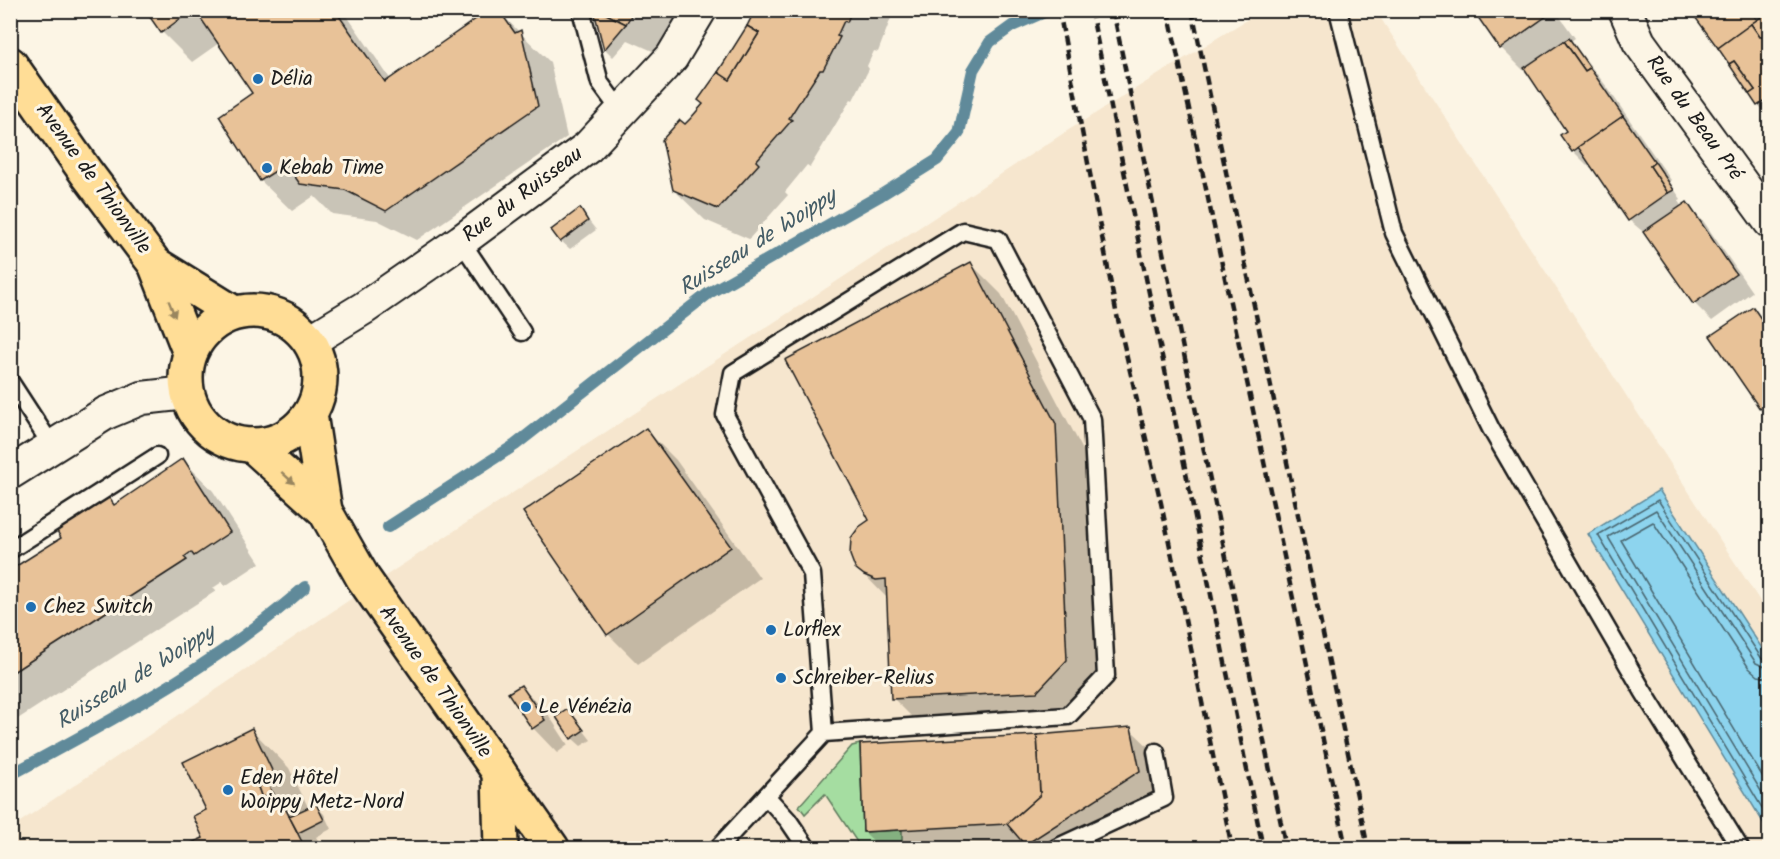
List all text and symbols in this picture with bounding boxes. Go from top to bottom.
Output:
street label: Rue du Beau Pré [1637,48,1751,188]
place label: Délia [270,63,313,96]
marker: Délia [251,72,265,86]
street label: Avenue de Thionville [27,96,160,262]
street label: Rue du Ruisseau [456,139,590,251]
place label: Kebab Time [279,152,384,185]
marker: Kebab Time [260,161,274,175]
water label: Ruisseau de Woippy [672,178,847,306]
one-way arrow [168,300,177,318]
one-way arrow [281,471,296,485]
place label: Chez Switch [43,591,153,624]
street label: Avenue de Thionville [370,599,501,766]
marker: Chez Switch [24,600,38,614]
place label: Lorflex [783,614,842,647]
water label: Ruisseau de Woippy [50,615,226,739]
marker: Lorflex [764,623,778,637]
place label: Schreiber-Relius [793,662,934,695]
marker: Schreiber-Relius [774,671,788,685]
place label: Le Vénézia [538,691,632,724]
marker: Le Vénézia [519,700,533,714]
place label: Eden Hôtel Woippy Metz-Nord [240,762,404,819]
marker: Eden Hôtel Woippy Metz-Nord [221,783,235,797]

